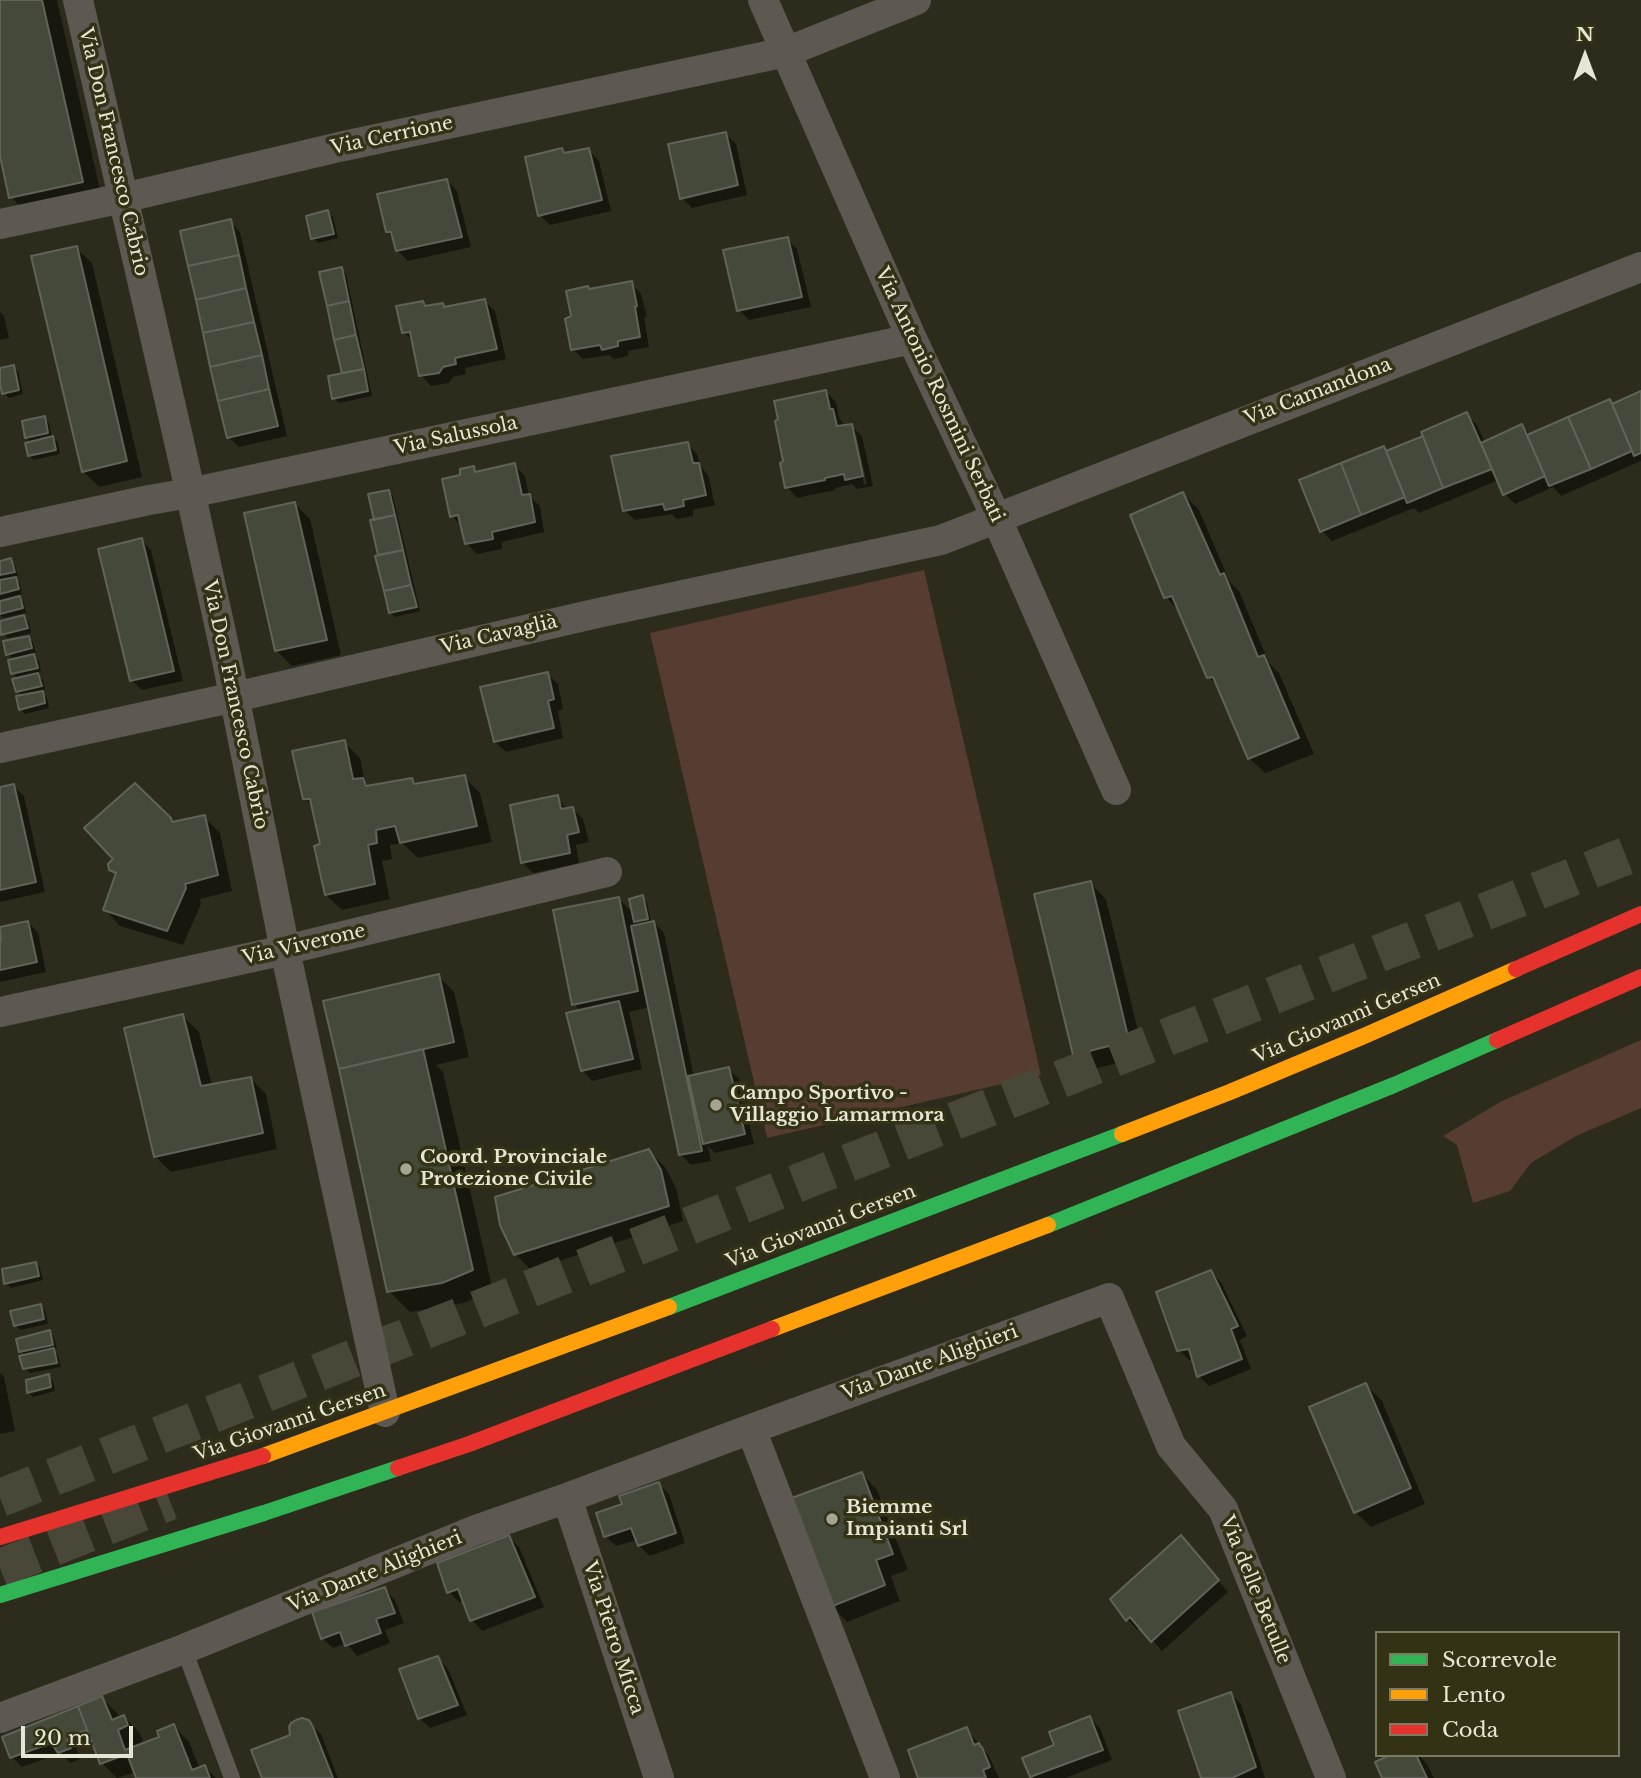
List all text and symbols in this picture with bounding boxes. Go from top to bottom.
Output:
north arrow [1550,21,1620,91]
text: N [1576,23,1594,46]
street label: Via Don Francesco Cabrio [73,26,153,278]
street label: Via Cerrione [329,112,455,160]
street label: Via Antonio Rosmini Serbati [870,264,1008,526]
street label: Via Camandona [1241,353,1395,431]
street label: Via Salussola [392,412,520,460]
street label: Via Don Francesco Cabrio [197,578,273,832]
street label: Via Cavaglià [438,611,560,659]
street label: Via Viverone [240,920,368,970]
street label: Via Giovanni Gersen [1250,969,1444,1069]
place label: Campo Sportivo - Villaggio Lamarmora [730,1083,944,1127]
marker: Campo Sportivo - Villaggio Lamarmora [708,1097,724,1113]
place label: Coord. Provinciale Protezione Civile [420,1147,607,1191]
marker: Coord. Provinciale Protezione Civile [398,1161,414,1177]
street label: Via Giovanni Gersen [723,1180,919,1274]
street label: Via Dante Alighieri [839,1321,1021,1405]
street label: Via Giovanni Gersen [191,1379,389,1467]
place label: Biemme Impianti Srl [846,1497,968,1541]
marker: Biemme Impianti Srl [824,1511,840,1527]
street label: Via delle Betulle [1215,1512,1295,1668]
street label: Via Dante Alighieri [285,1527,465,1617]
street label: Via Pietro Micca [577,1559,649,1717]
legend [1375,1631,1620,1757]
text: Scorrevole [1442,1647,1557,1673]
text: Lento [1442,1682,1505,1708]
scale bar [24,1712,136,1756]
text: Coda [1442,1717,1498,1743]
text: 20 m [34,1725,91,1751]

